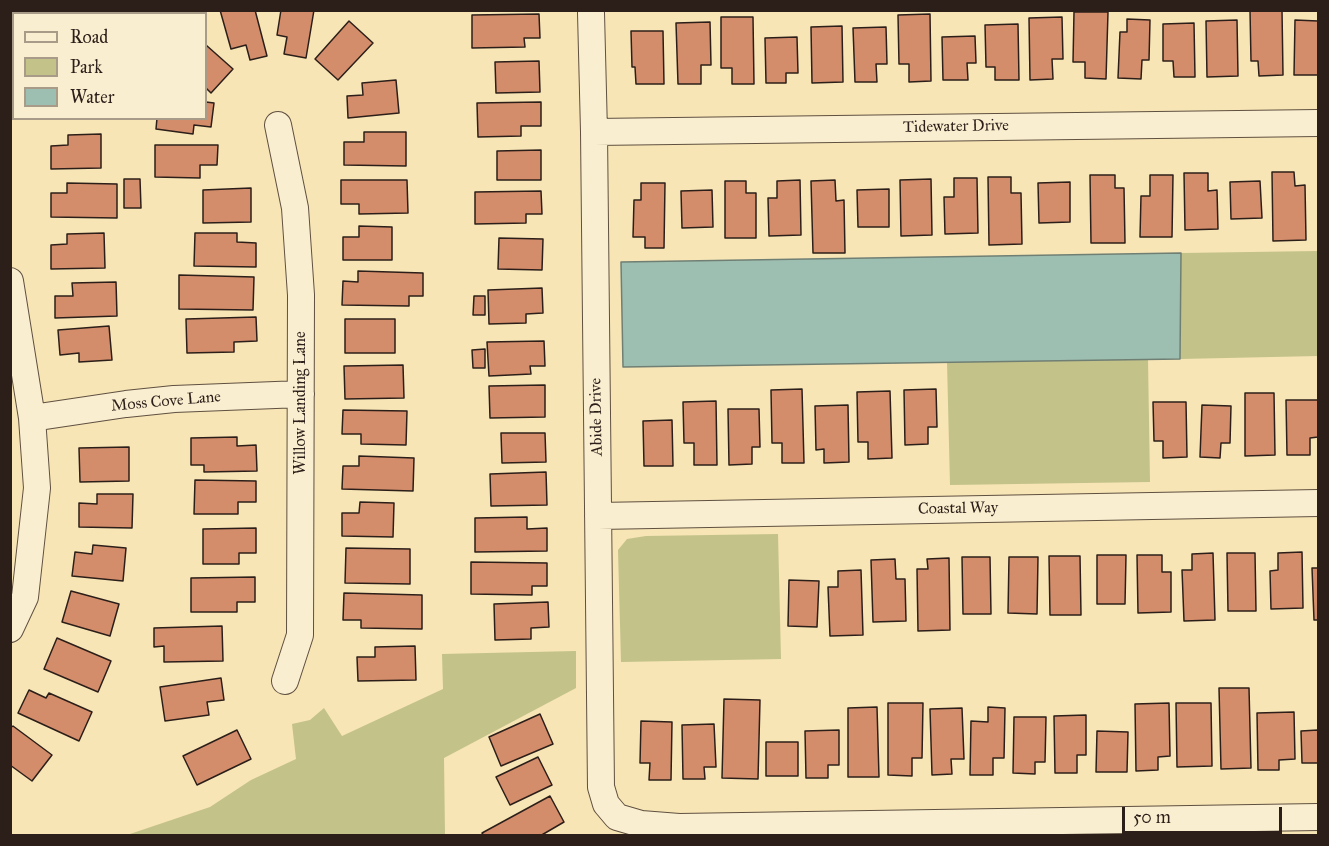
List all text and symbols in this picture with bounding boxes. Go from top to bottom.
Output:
legend [12,12,207,120]
text: Road [70,26,108,48]
text: Park [70,56,103,78]
text: Water [70,86,114,108]
street label: Tidewater Drive [903,116,1009,138]
street label: Willow Landing Lane [291,331,311,475]
street label: Abide Drive [587,378,607,456]
street label: Moss Cove Lane [110,388,222,416]
street label: Coastal Way [918,499,998,519]
scale bar [1125,795,1286,833]
text: 50 m [1133,806,1171,828]

